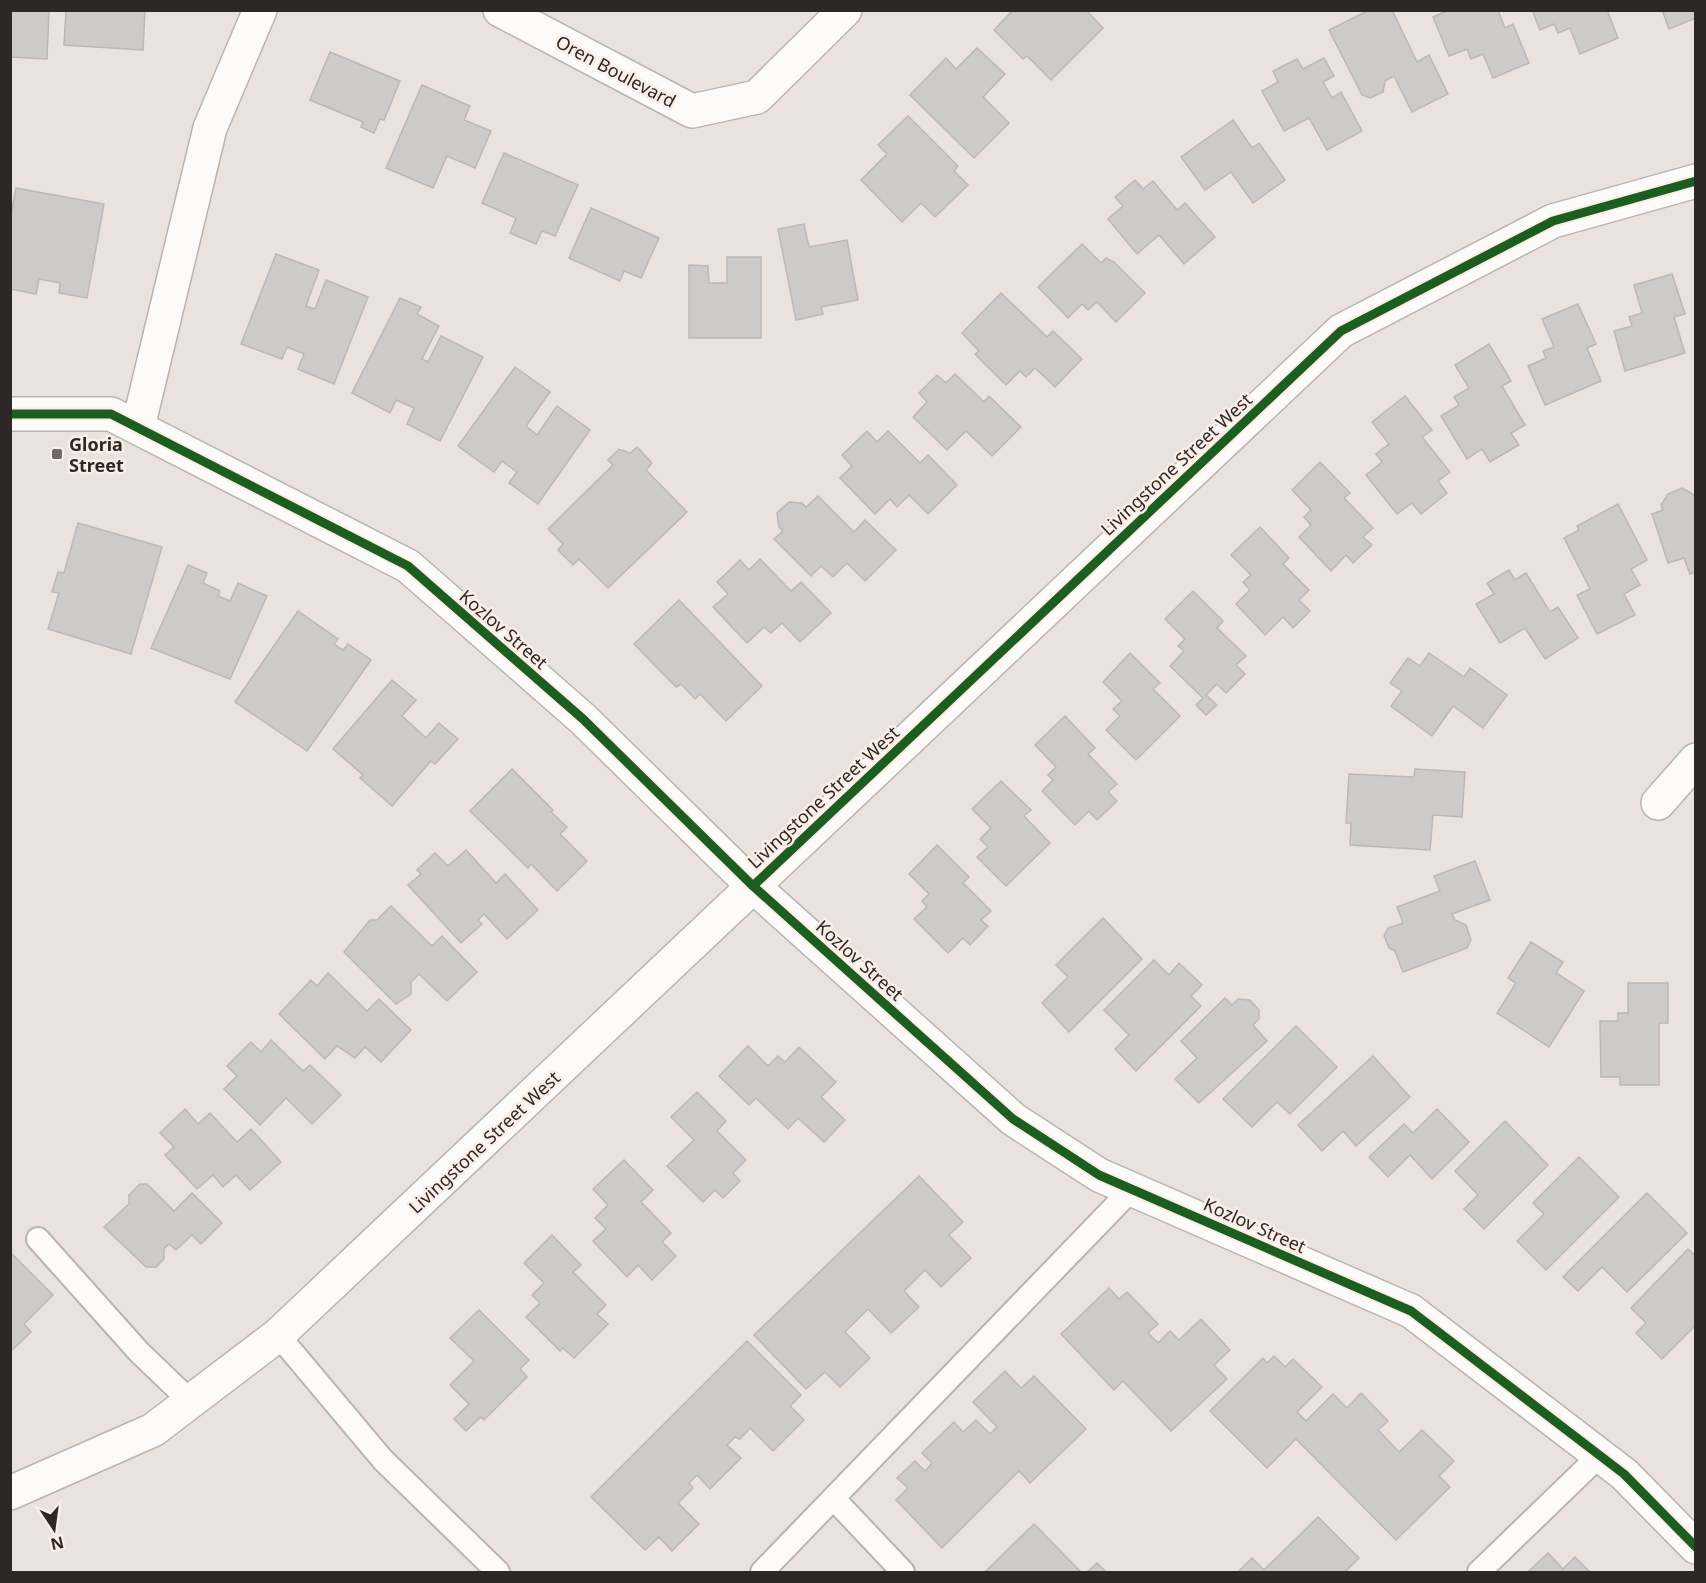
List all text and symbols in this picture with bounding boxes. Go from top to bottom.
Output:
street label: Oren Boulevard [552,29,680,113]
street label: Livingstone Street West [1095,387,1257,541]
place label: Gloria Street [69,432,124,477]
marker: Gloria Street [50,447,64,461]
street label: Kozlov Street [455,584,554,674]
street label: Livingstone Street West [742,720,904,874]
street label: Kozlov Street [811,914,909,1006]
street label: Livingstone Street West [403,1065,565,1219]
street label: Kozlov Street [1200,1192,1310,1258]
north arrow [24,1499,84,1559]
text: N [49,1531,66,1556]

